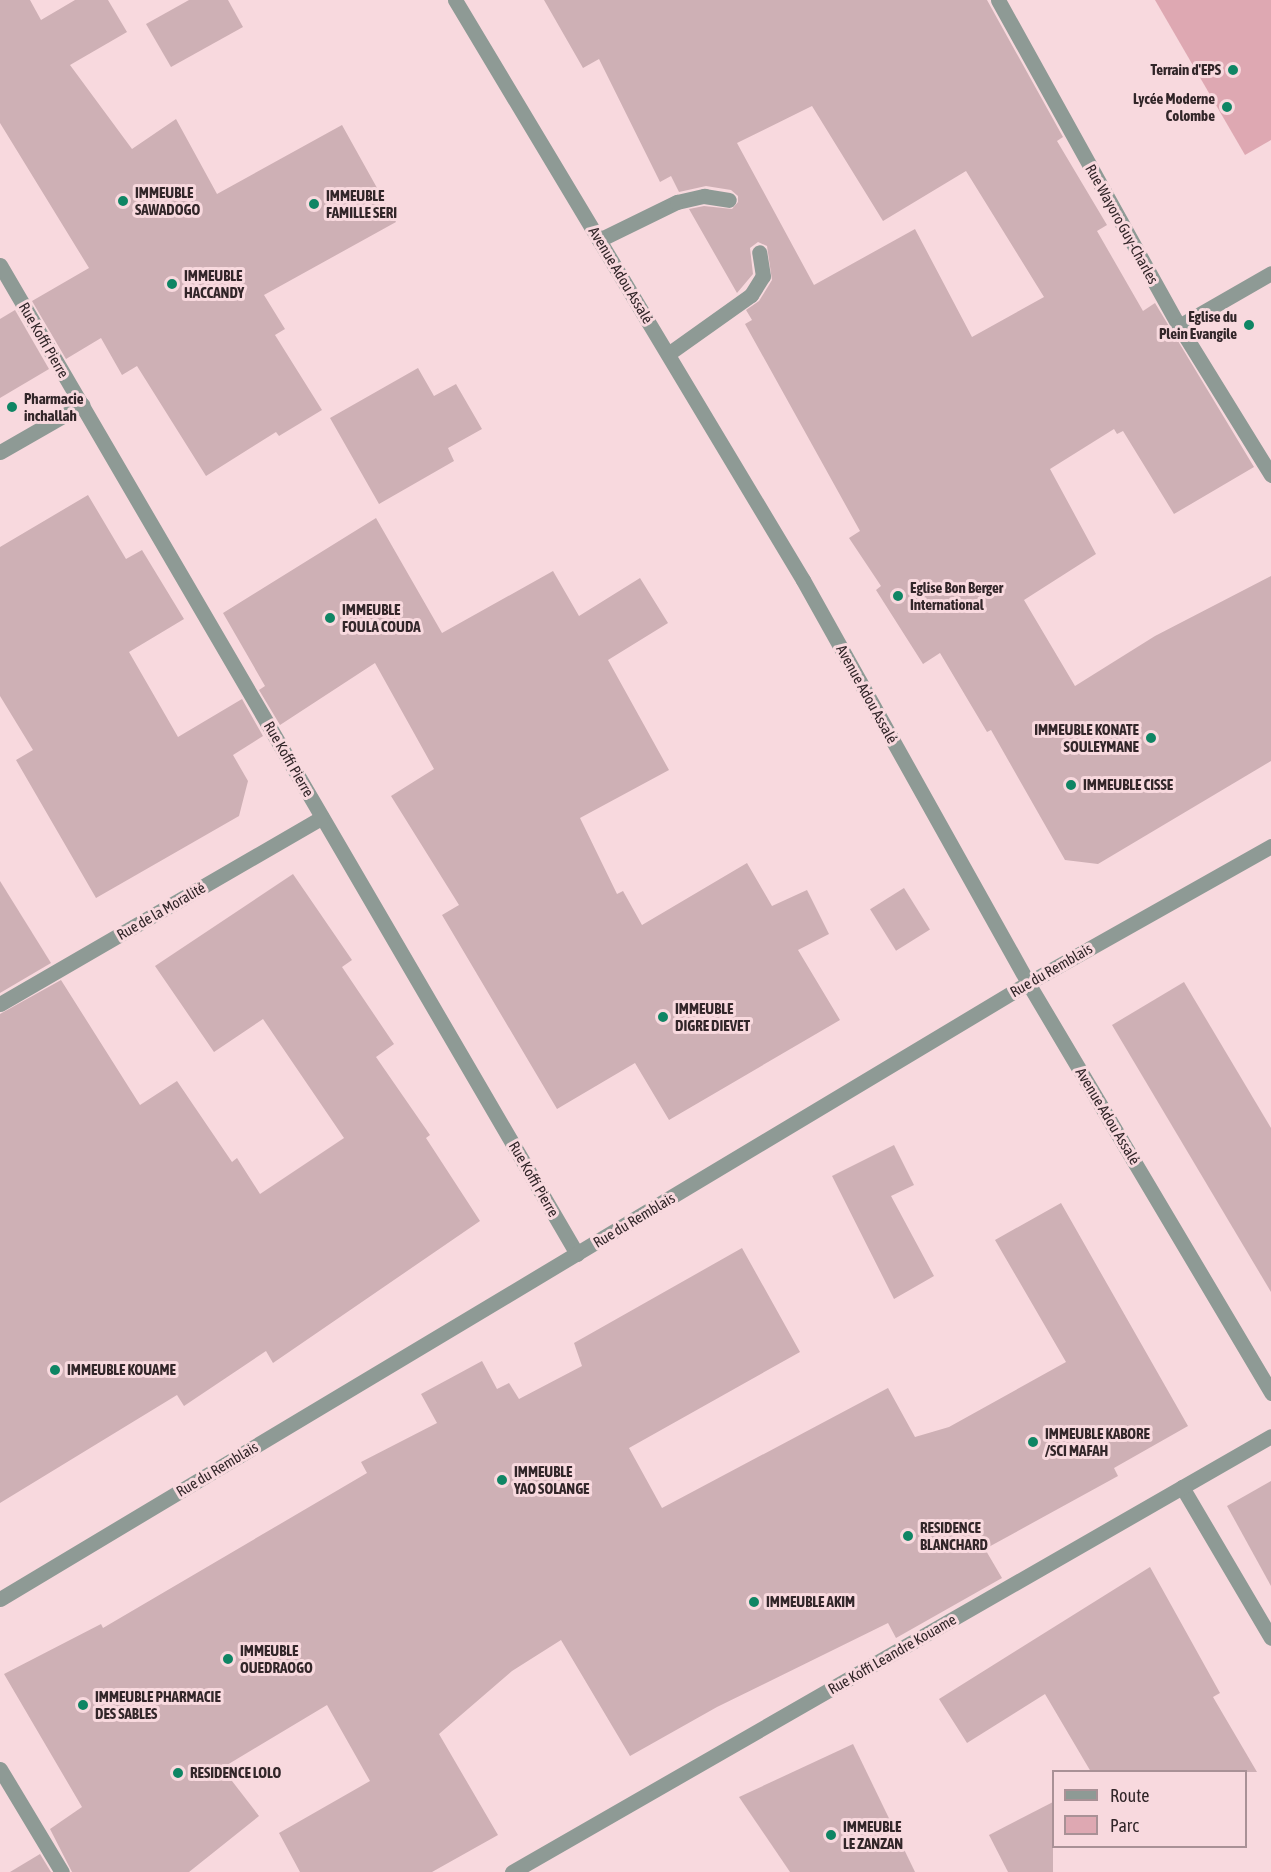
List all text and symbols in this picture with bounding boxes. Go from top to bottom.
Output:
place label: Terrain d'EPS [1151,61,1221,79]
marker: Terrain d'EPS [1226,63,1240,77]
place label: Lycée Moderne Colombe [1133,89,1215,124]
marker: Lycée Moderne Colombe [1220,100,1234,114]
street label: Rue Wayoro Guy-Charles [1082,161,1162,287]
place label: IMMEUBLE SAWADOGO [135,183,200,218]
place label: IMMEUBLE FAMILLE SERI [326,186,397,221]
marker: IMMEUBLE SAWADOGO [116,194,130,208]
marker: IMMEUBLE FAMILLE SERI [307,197,321,211]
street label: Avenue Adou Assalé [585,223,657,327]
place label: IMMEUBLE HACCANDY [184,266,244,301]
marker: IMMEUBLE HACCANDY [165,277,179,291]
street label: Rue Koffi Pierre [15,299,73,381]
place label: Eglise du Plein Evangile [1159,307,1237,342]
marker: Eglise du Plein Evangile [1242,318,1256,332]
place label: Pharmacie inchallah [24,389,84,424]
marker: Pharmacie inchallah [5,400,19,414]
place label: Eglise Bon Berger International [910,578,1003,613]
marker: Eglise Bon Berger International [891,589,905,603]
place label: IMMEUBLE FOULA COUDA [342,600,421,635]
marker: IMMEUBLE FOULA COUDA [323,611,337,625]
street label: Avenue Adou Assalé [832,642,902,746]
street label: Rue Koffi Pierre [260,718,318,800]
place label: IMMEUBLE KONATE SOULEYMANE [1034,720,1139,755]
marker: IMMEUBLE KONATE SOULEYMANE [1144,731,1158,745]
place label: IMMEUBLE CISSE [1083,776,1173,794]
marker: IMMEUBLE CISSE [1064,778,1078,792]
street label: Rue de la Moralité [114,878,208,944]
street label: Rue du Remblais [1007,939,1095,1001]
place label: IMMEUBLE DIGRE DIEVET [675,999,750,1034]
marker: IMMEUBLE DIGRE DIEVET [656,1010,670,1024]
street label: Avenue Adou Assalé [1072,1064,1144,1168]
street label: Rue Koffi Pierre [505,1138,563,1220]
street label: Rue du Remblais [590,1189,678,1251]
place label: IMMEUBLE KOUAME [67,1361,176,1379]
marker: IMMEUBLE KOUAME [48,1363,62,1377]
place label: IMMEUBLE KABORE /SCI MAFAH [1045,1424,1150,1459]
marker: IMMEUBLE KABORE /SCI MAFAH [1026,1435,1040,1449]
street label: Rue du Remblais [173,1438,261,1500]
place label: IMMEUBLE YAO SOLANGE [514,1462,589,1497]
marker: IMMEUBLE YAO SOLANGE [495,1473,509,1487]
place label: RESIDENCE BLANCHARD [920,1518,988,1553]
marker: RESIDENCE BLANCHARD [901,1529,915,1543]
place label: IMMEUBLE AKIM [766,1593,855,1611]
marker: IMMEUBLE AKIM [747,1595,761,1609]
street label: Rue Koffi Leandre Kouame [825,1610,959,1698]
place label: IMMEUBLE OUEDRAOGO [240,1641,313,1676]
marker: IMMEUBLE OUEDRAOGO [221,1652,235,1666]
place label: IMMEUBLE PHARMACIE DES SABLES [95,1687,221,1722]
marker: IMMEUBLE PHARMACIE DES SABLES [76,1698,90,1712]
place label: RESIDENCE LOLO [190,1764,281,1782]
marker: RESIDENCE LOLO [171,1766,185,1780]
legend [1052,1770,1247,1848]
text: Route [1110,1785,1149,1806]
text: Parc [1110,1815,1139,1836]
place label: IMMEUBLE LE ZANZAN [843,1817,903,1852]
marker: IMMEUBLE LE ZANZAN [824,1828,838,1842]

